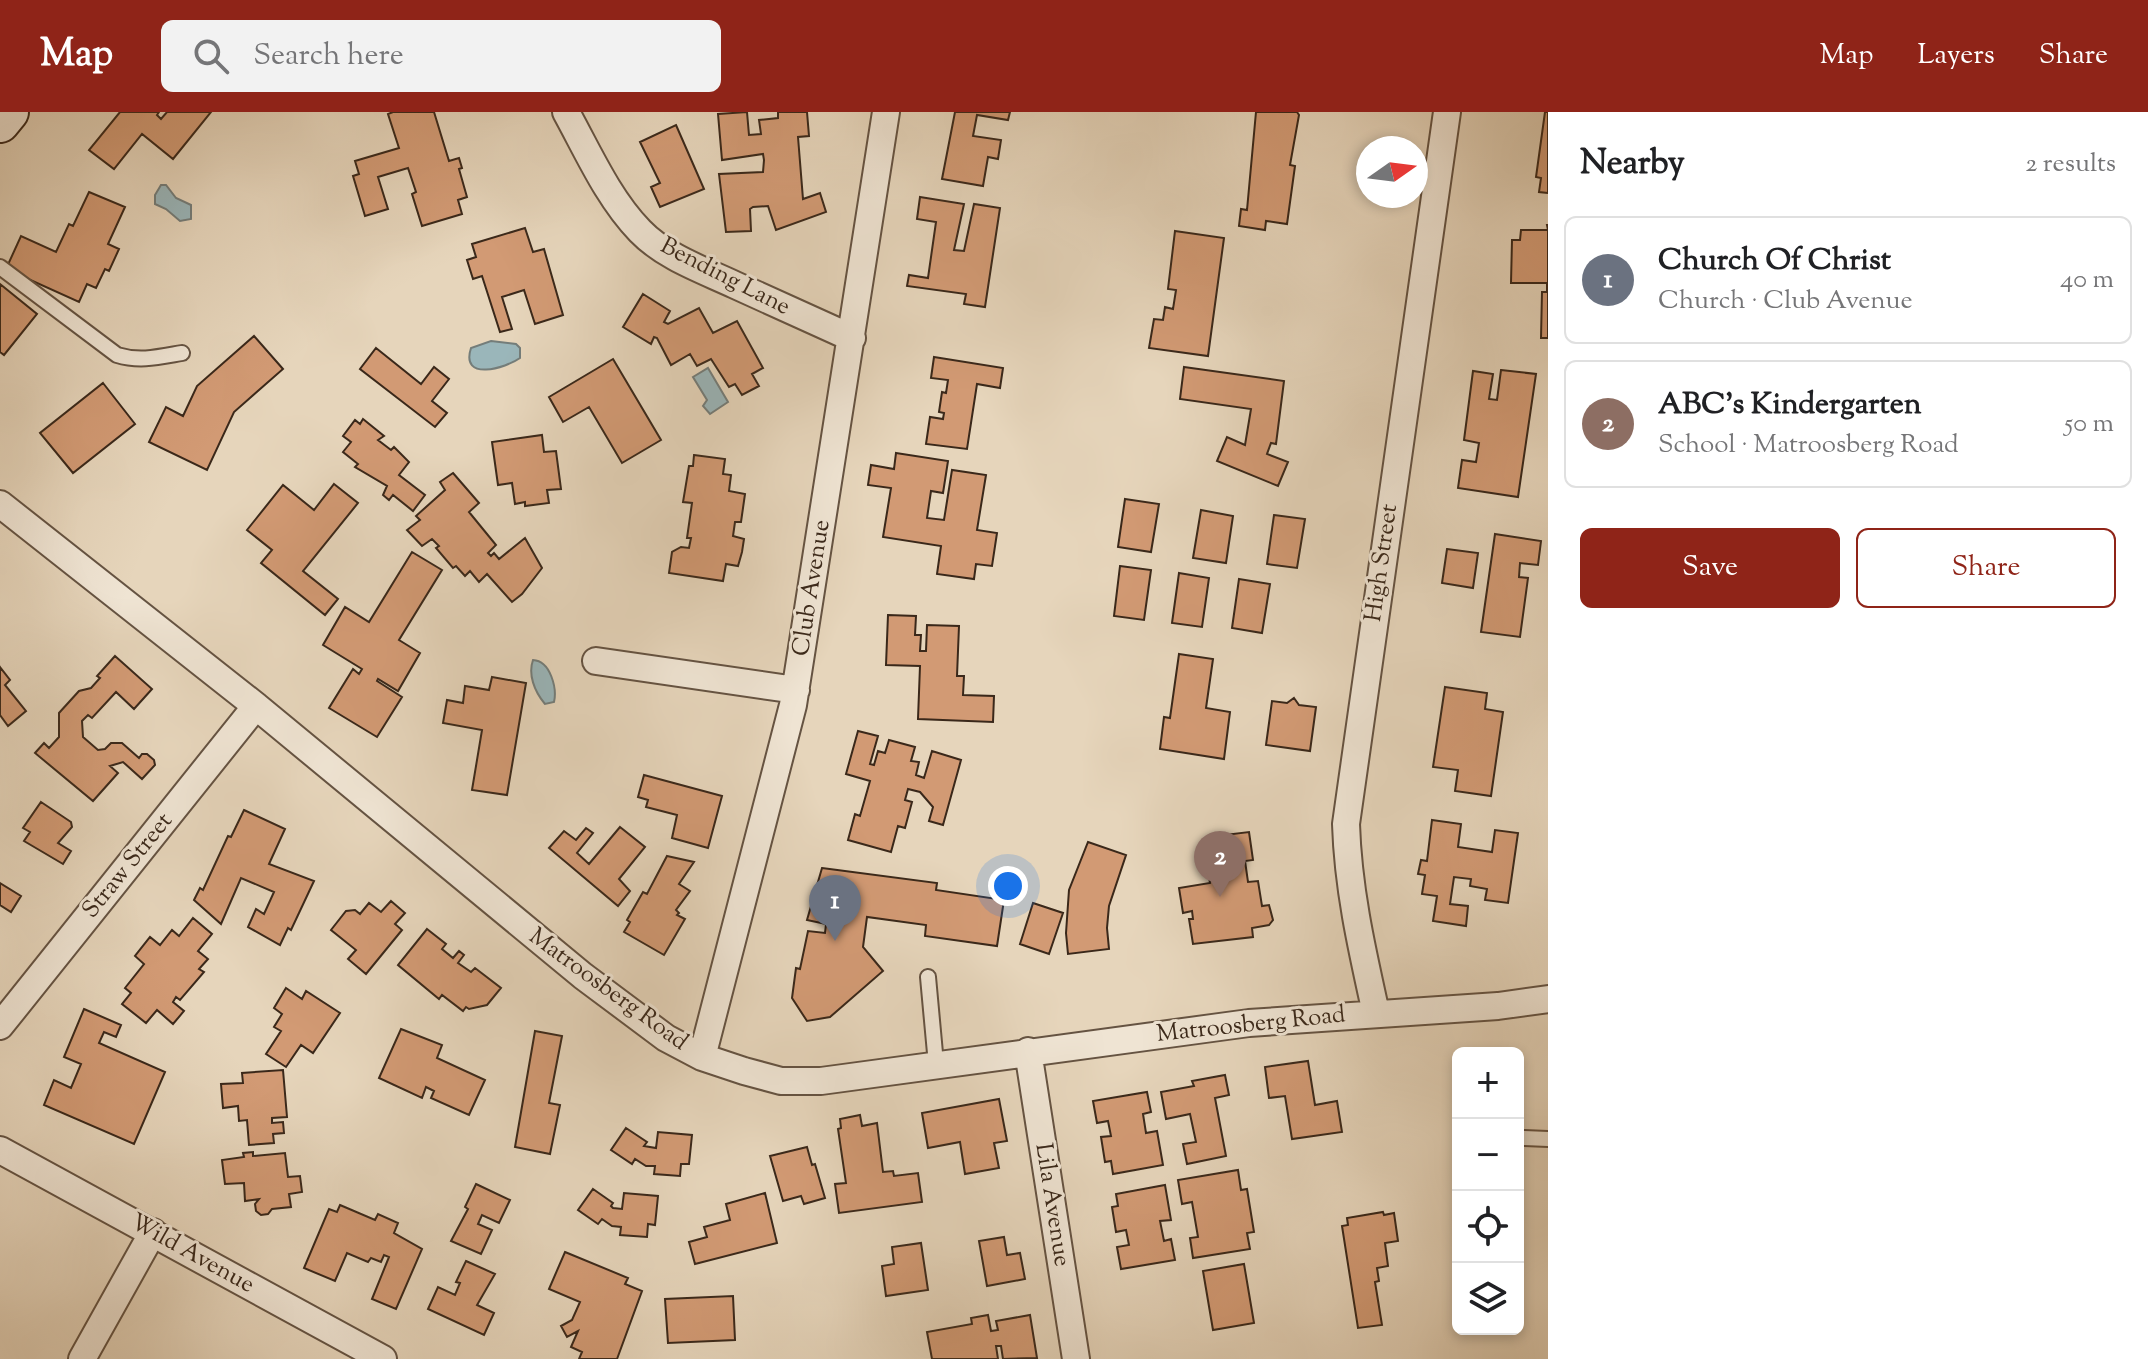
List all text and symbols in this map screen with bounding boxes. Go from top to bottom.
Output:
search box [161,20,721,92]
text: Map [40,29,113,83]
icon: search [189,34,233,78]
text: Search here [253,35,404,78]
text: Map [1820,36,1873,76]
text: Layers [1917,36,1995,76]
text: Share [2039,36,2108,76]
north arrow [1356,136,1428,208]
text: Nearby [1580,140,1685,189]
text: 2 results [2025,146,2116,183]
street label: Bending Lane [654,230,796,324]
text: Church Of Christ [1658,240,1891,283]
text: 1 [1604,262,1612,299]
text: 40 m [2060,262,2114,299]
text: Church · Club Avenue [1658,283,1913,320]
text: ABC's Kindergarten [1658,384,1922,427]
text: 2 [1602,406,1614,443]
text: 50 m [2064,406,2114,443]
text: School · Matroosberg Road [1658,427,1959,464]
street label: High Street [1357,502,1407,624]
street label: Club Avenue [784,517,840,659]
button: Save [1580,528,1840,608]
button: Share [1856,528,2116,608]
street label: Straw Street [75,806,181,926]
pin: 2 [1194,831,1246,897]
your location [988,866,1028,906]
pin: 1 [809,875,861,941]
street label: Matroosberg Road [521,921,695,1060]
street label: Matroosberg Road [1155,998,1348,1052]
map controls [1452,1047,1524,1335]
button: + [1452,1047,1524,1119]
button: − [1452,1119,1524,1191]
street label: Lila Avenue [1025,1141,1079,1269]
button: locate [1452,1191,1524,1263]
street label: Wild Avenue [124,1206,260,1302]
button: layers [1452,1263,1524,1335]

